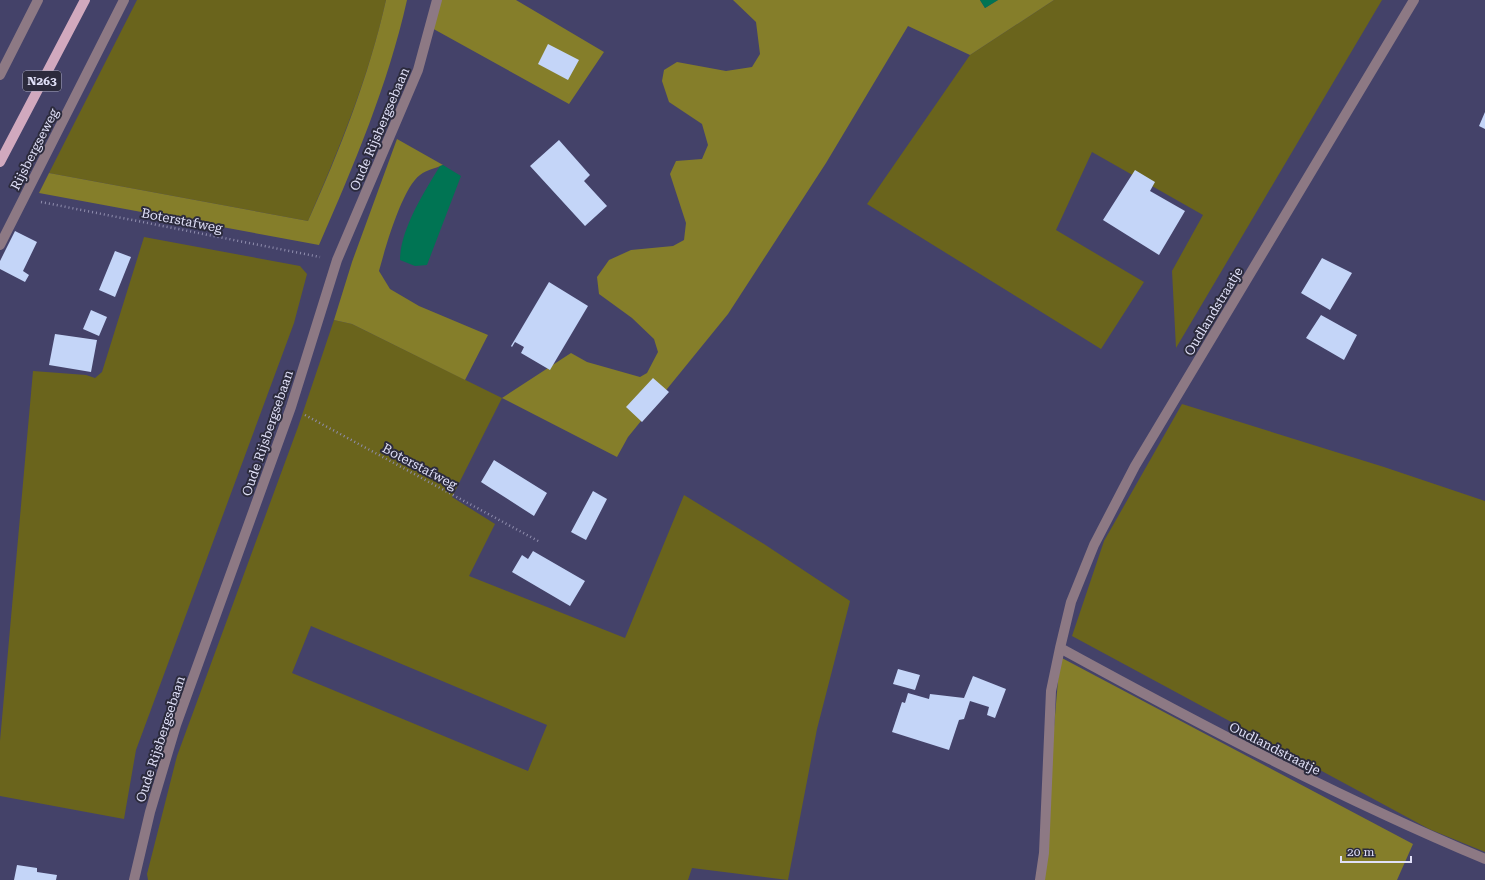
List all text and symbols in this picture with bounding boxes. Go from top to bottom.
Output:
street label: Oude Rijsbergsebaan [347,65,412,193]
road number: N263 [23,71,61,91]
street label: Rijsbergseweg [7,106,62,192]
street label: Boterstafweg [140,205,224,236]
street label: Oudlandstraatje [1181,264,1246,358]
street label: Oude Rijsbergsebaan [239,368,296,498]
street label: Boterstafweg [380,440,460,493]
street label: Oude Rijsbergsebaan [133,673,188,804]
street label: Oudlandstraatje [1227,719,1323,778]
scale bar [1341,838,1411,864]
text: 20 m [1347,845,1374,859]

